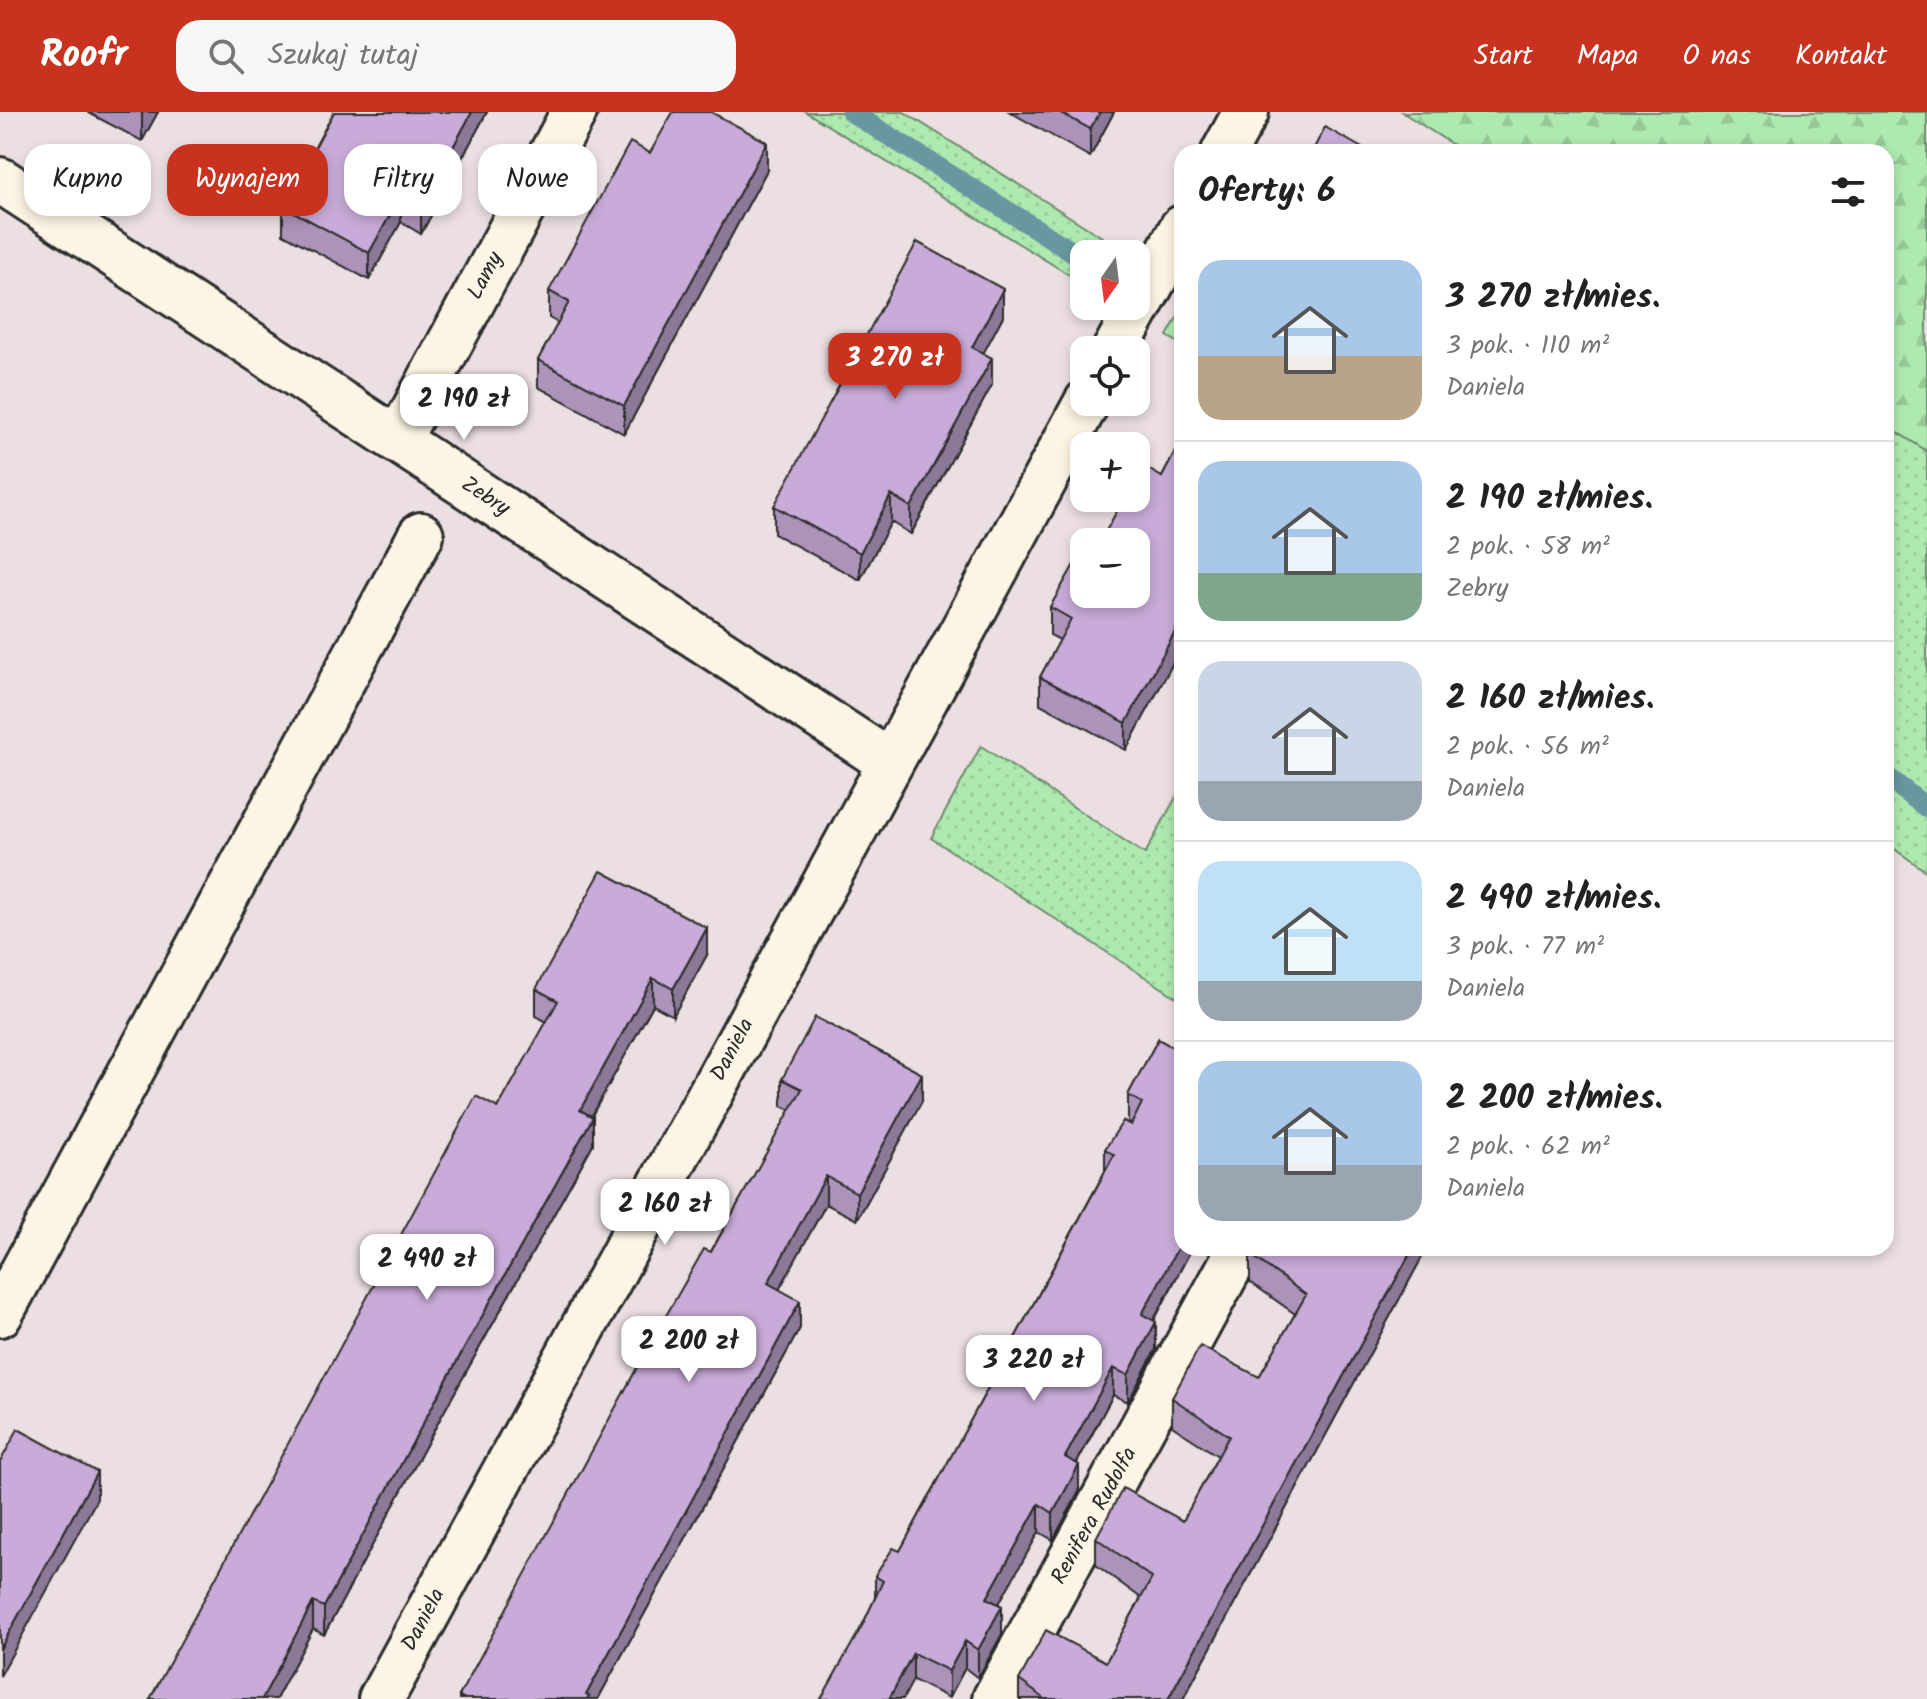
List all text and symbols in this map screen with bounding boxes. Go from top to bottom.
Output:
search box [176,20,736,92]
text: Roofr [40,26,128,86]
text: Szukaj tutaj [268,32,418,80]
icon: search [204,34,248,78]
text: Start [1474,34,1533,79]
text: Mapa [1577,34,1639,79]
text: O nas [1683,34,1751,79]
text: Kontakt [1795,34,1887,79]
chip: Kupno [24,144,151,216]
chip: Wynajem [167,144,328,216]
chip: Filtry [344,144,462,216]
chip: Nowe [478,144,597,216]
text: Oferty: 6 [1198,165,1336,219]
icon: filters [1826,170,1870,214]
north arrow [1070,240,1150,320]
map controls [1070,240,1150,608]
street label: Lamy [459,245,514,306]
text: 3 270 zł/mies. [1446,271,1660,325]
icon: home [1262,292,1358,388]
text: 3 pok. · 110 m² [1446,325,1609,367]
pin: 3 270 zł [812,333,978,401]
button: locate [1070,336,1150,416]
text: 3 270 zł [846,338,944,380]
text: Daniela [1446,367,1525,409]
pin: 2 190 zł [381,374,547,442]
text: 2 190 zł [418,379,510,421]
button: + [1070,432,1150,512]
street label: Zebry [453,468,517,526]
text: 2 190 zł/mies. [1446,472,1653,526]
icon: home [1262,493,1358,589]
text: 2 pok. · 58 m² [1446,526,1610,568]
button: − [1070,528,1150,608]
text: Zebry [1446,568,1508,610]
text: 2 160 zł/mies. [1446,672,1654,726]
icon: home [1262,693,1358,789]
text: 2 pok. · 56 m² [1446,726,1609,768]
text: Daniela [1446,768,1525,810]
text: 2 490 zł/mies. [1446,872,1661,926]
icon: home [1262,893,1358,989]
text: 3 pok. · 77 m² [1446,926,1604,968]
text: Daniela [1446,968,1525,1010]
street label: Daniela [702,1012,764,1088]
text: 2 200 zł/mies. [1446,1072,1663,1126]
icon: home [1262,1093,1358,1189]
text: 2 pok. · 62 m² [1446,1126,1610,1168]
text: Daniela [1446,1168,1525,1210]
pin: 2 160 zł [582,1179,748,1247]
text: 2 160 zł [619,1184,711,1226]
pin: 2 490 zł [344,1234,510,1302]
text: 2 490 zł [378,1239,476,1281]
pin: 2 200 zł [606,1316,772,1384]
text: 2 200 zł [639,1321,739,1363]
pin: 3 220 zł [951,1335,1117,1403]
text: 3 220 zł [984,1340,1084,1382]
street label: Renifera Rudolfa [1043,1441,1147,1591]
street label: Daniela [393,1582,455,1658]

